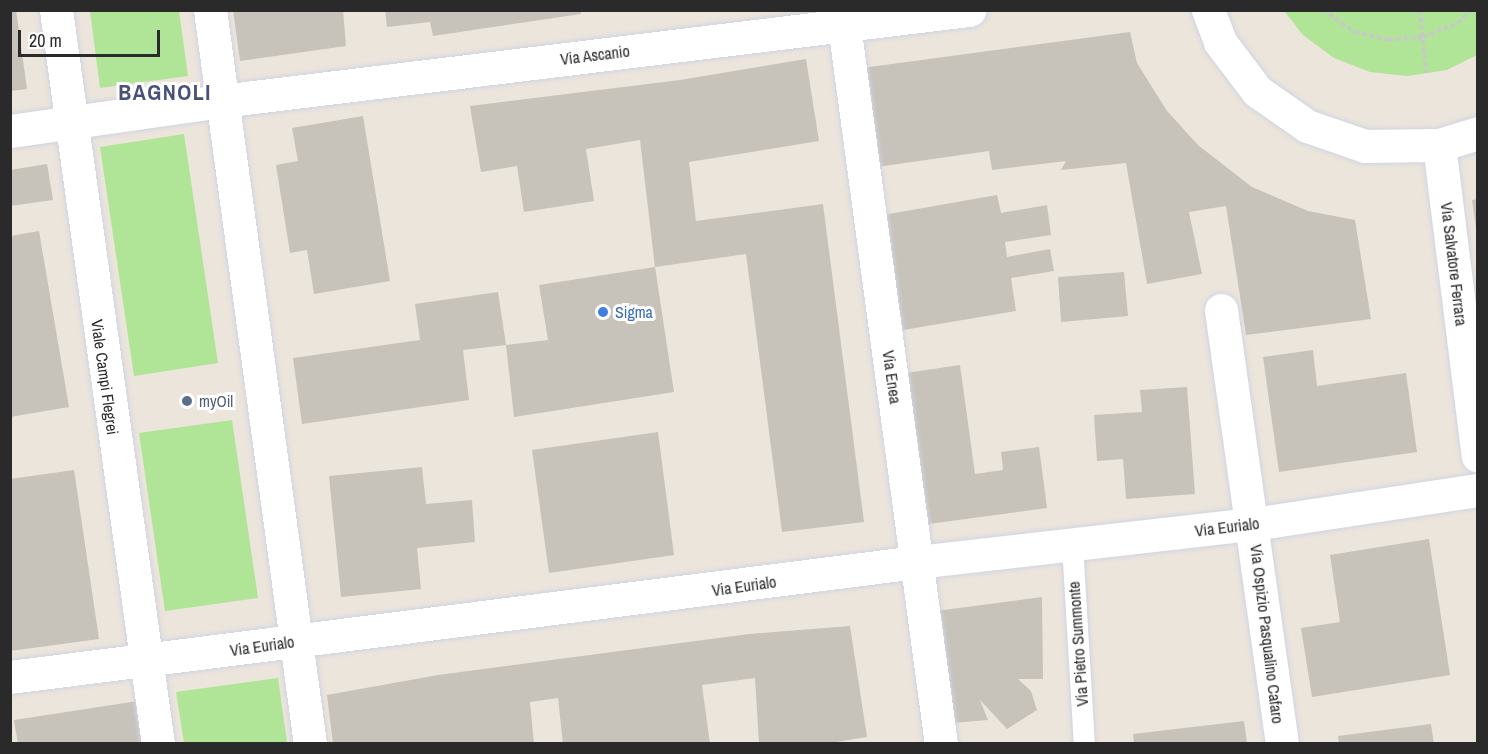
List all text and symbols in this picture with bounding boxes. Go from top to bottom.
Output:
scale bar [21,18,164,56]
text: 20 m [29,28,62,53]
street label: Via Ascanio [559,41,631,69]
district label: BAGNOLI [118,80,212,106]
street label: Via Salvatore Ferrara [1437,201,1471,327]
place label: Sigma [615,302,653,322]
marker: Sigma [596,305,610,319]
street label: Viale Campi Flegrei [87,318,123,436]
street label: Via Enea [879,349,905,405]
place label: myOil [199,391,233,411]
marker: myOil [180,394,194,408]
street label: Via Eurialo [1194,514,1260,540]
street label: Via Ospizio Pasqualino Cafaro [1246,543,1288,725]
street label: Via Eurialo [711,572,777,600]
street label: Via Pietro Summonte [1064,581,1092,707]
street label: Via Eurialo [229,632,295,660]

